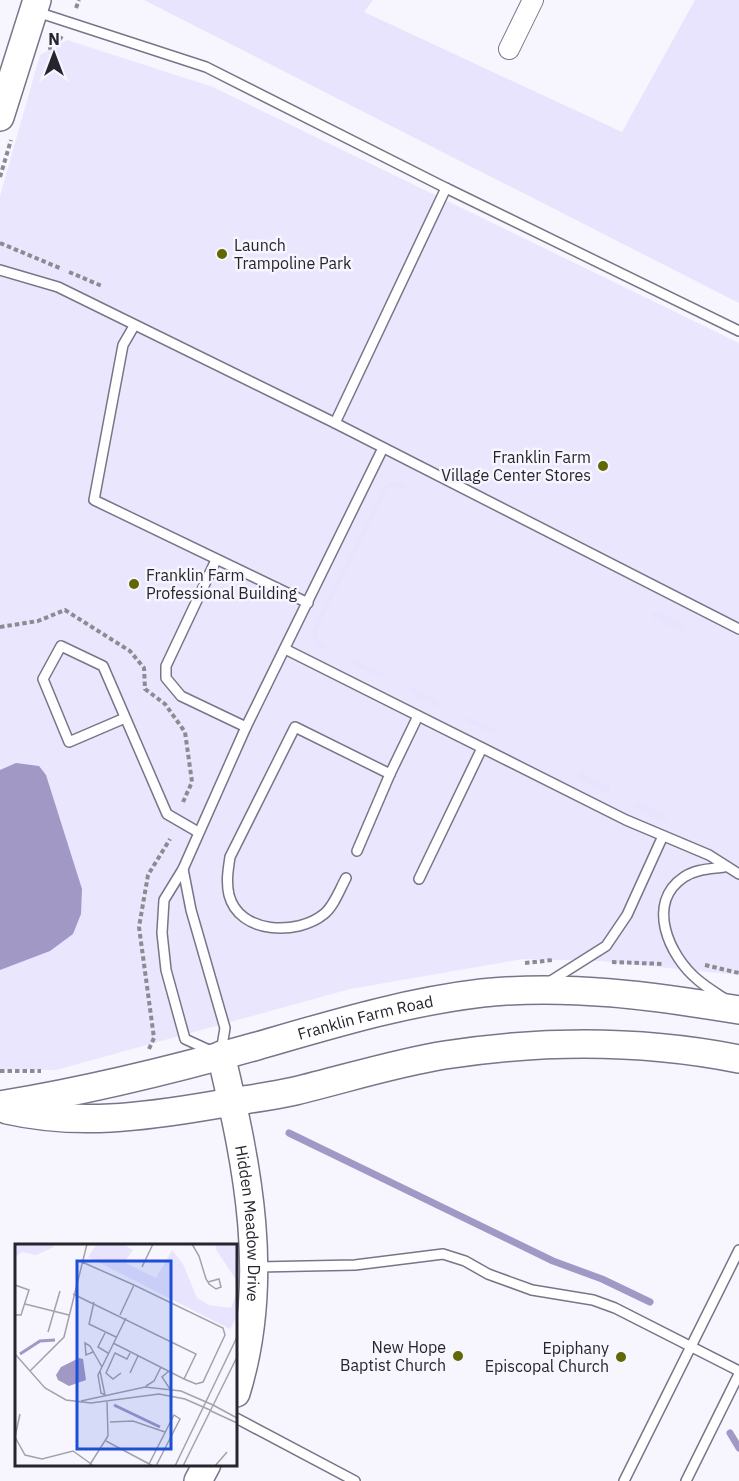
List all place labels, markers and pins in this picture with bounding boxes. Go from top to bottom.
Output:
place label: Launch Trampoline Park [234,235,352,273]
marker: Launch Trampoline Park [215,247,229,261]
place label: Franklin Farm Village Center Stores [441,447,591,485]
marker: Franklin Farm Village Center Stores [596,459,610,473]
place label: Franklin Farm Professional Building [146,565,298,603]
marker: Franklin Farm Professional Building [127,577,141,591]
place label: New Hope Baptist Church [340,1337,446,1375]
place label: Epiphany Episcopal Church [485,1338,609,1376]
marker: New Hope Baptist Church [451,1349,465,1363]
marker: Epiphany Episcopal Church [614,1350,628,1364]

